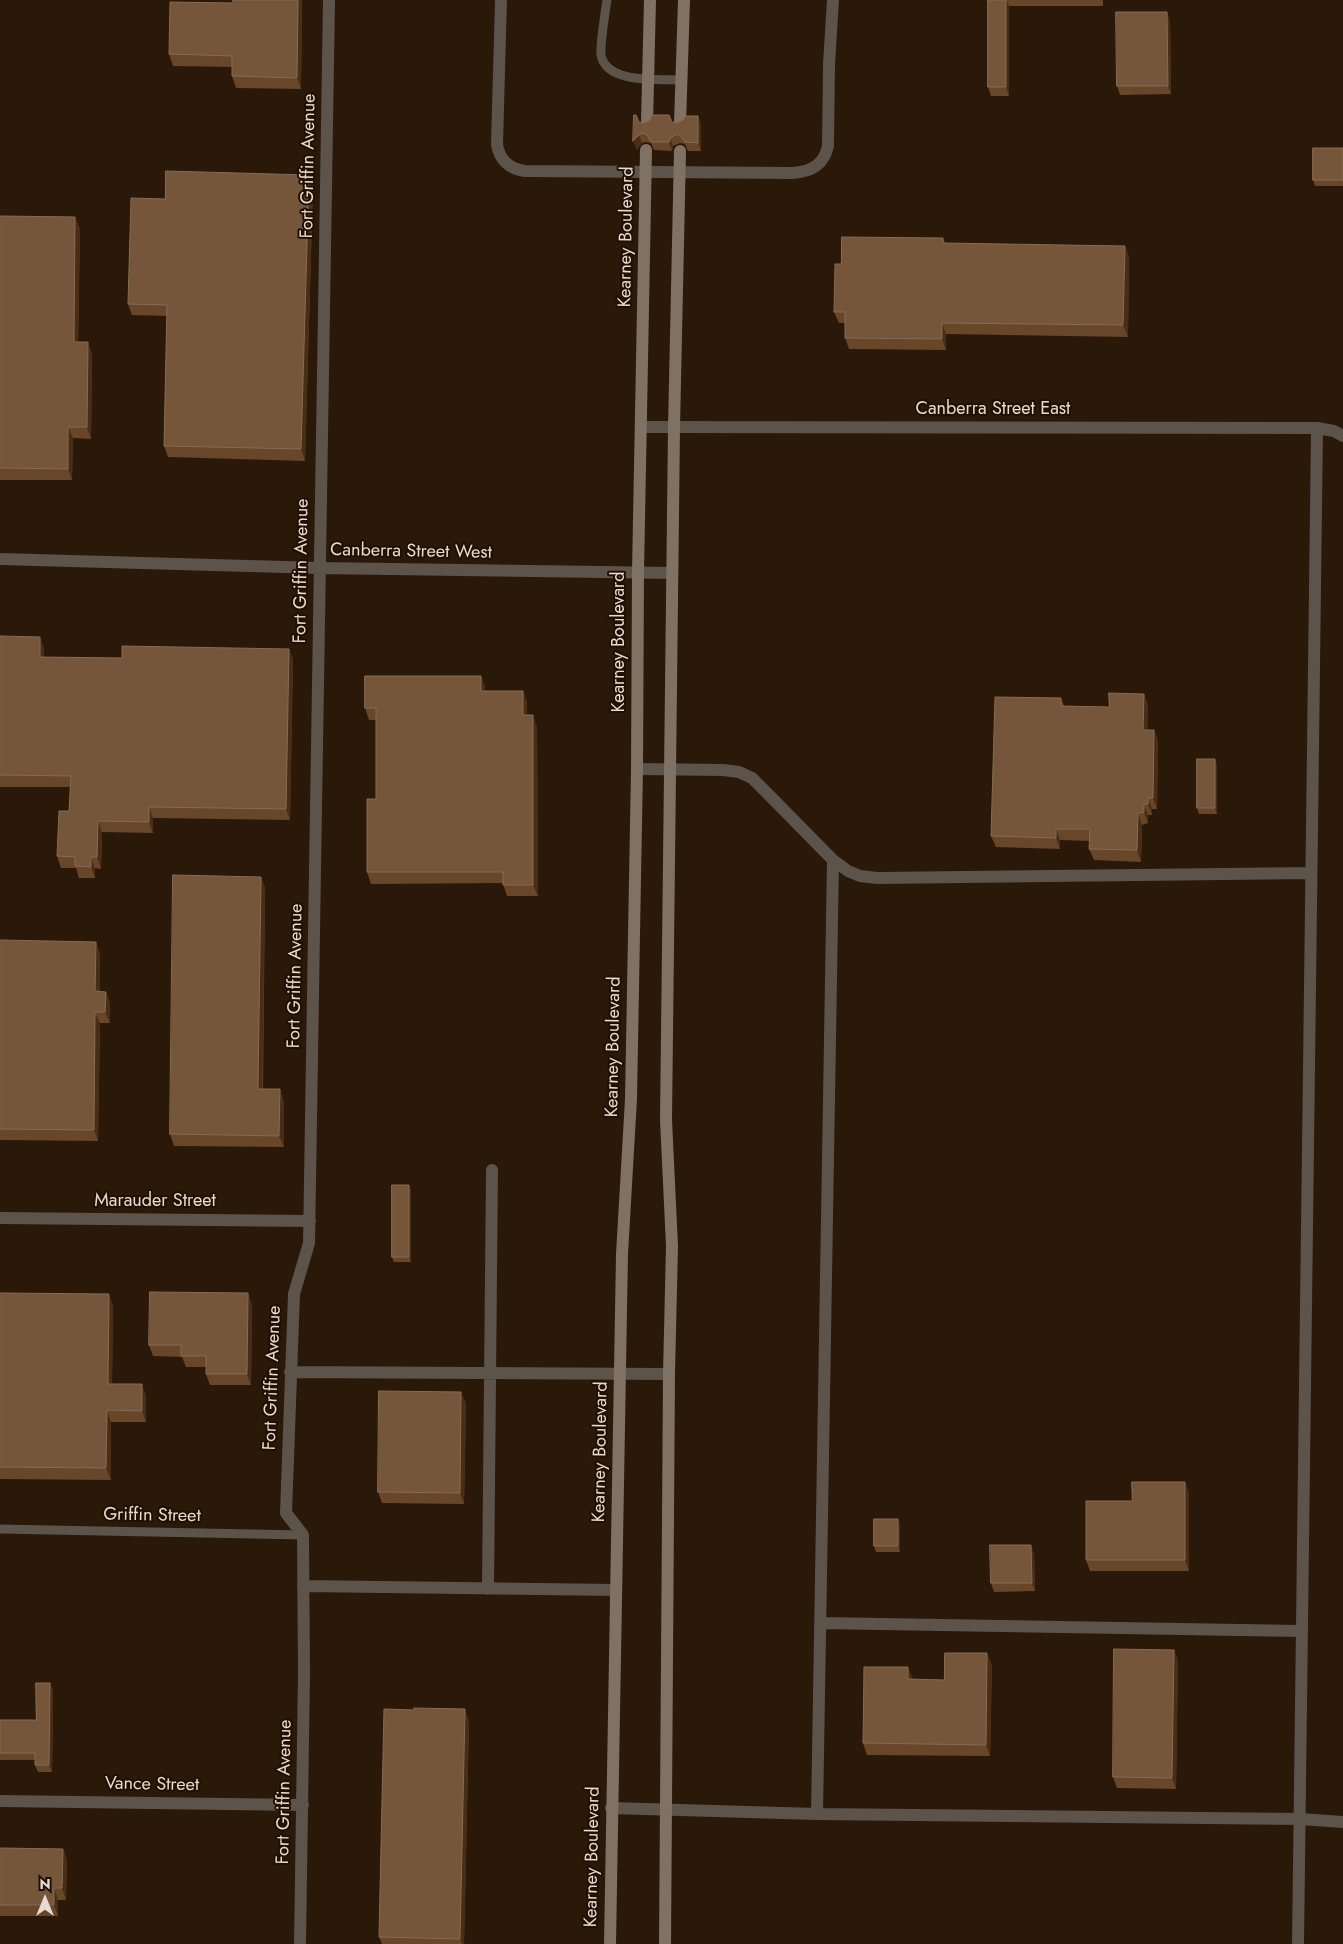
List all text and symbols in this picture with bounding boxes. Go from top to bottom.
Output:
street label: Fort Griffin Avenue [297,93,321,239]
street label: Kearney Boulevard [615,166,639,308]
street label: Canberra Street East [916,399,1070,421]
street label: Fort Griffin Avenue [290,498,314,644]
street label: Canberra Street West [330,540,492,564]
street label: Kearney Boulevard [609,572,631,712]
street label: Fort Griffin Avenue [284,903,308,1049]
street label: Kearney Boulevard [602,976,626,1118]
street label: Marauder Street [94,1191,216,1213]
street label: Fort Griffin Avenue [260,1305,286,1451]
street label: Kearney Boulevard [589,1381,613,1523]
street label: Griffin Street [103,1504,201,1528]
street label: Fort Griffin Avenue [273,1719,297,1865]
street label: Vance Street [105,1773,199,1797]
street label: Kearney Boulevard [581,1786,605,1928]
north arrow [20,1874,70,1924]
text: N [39,1874,51,1894]

